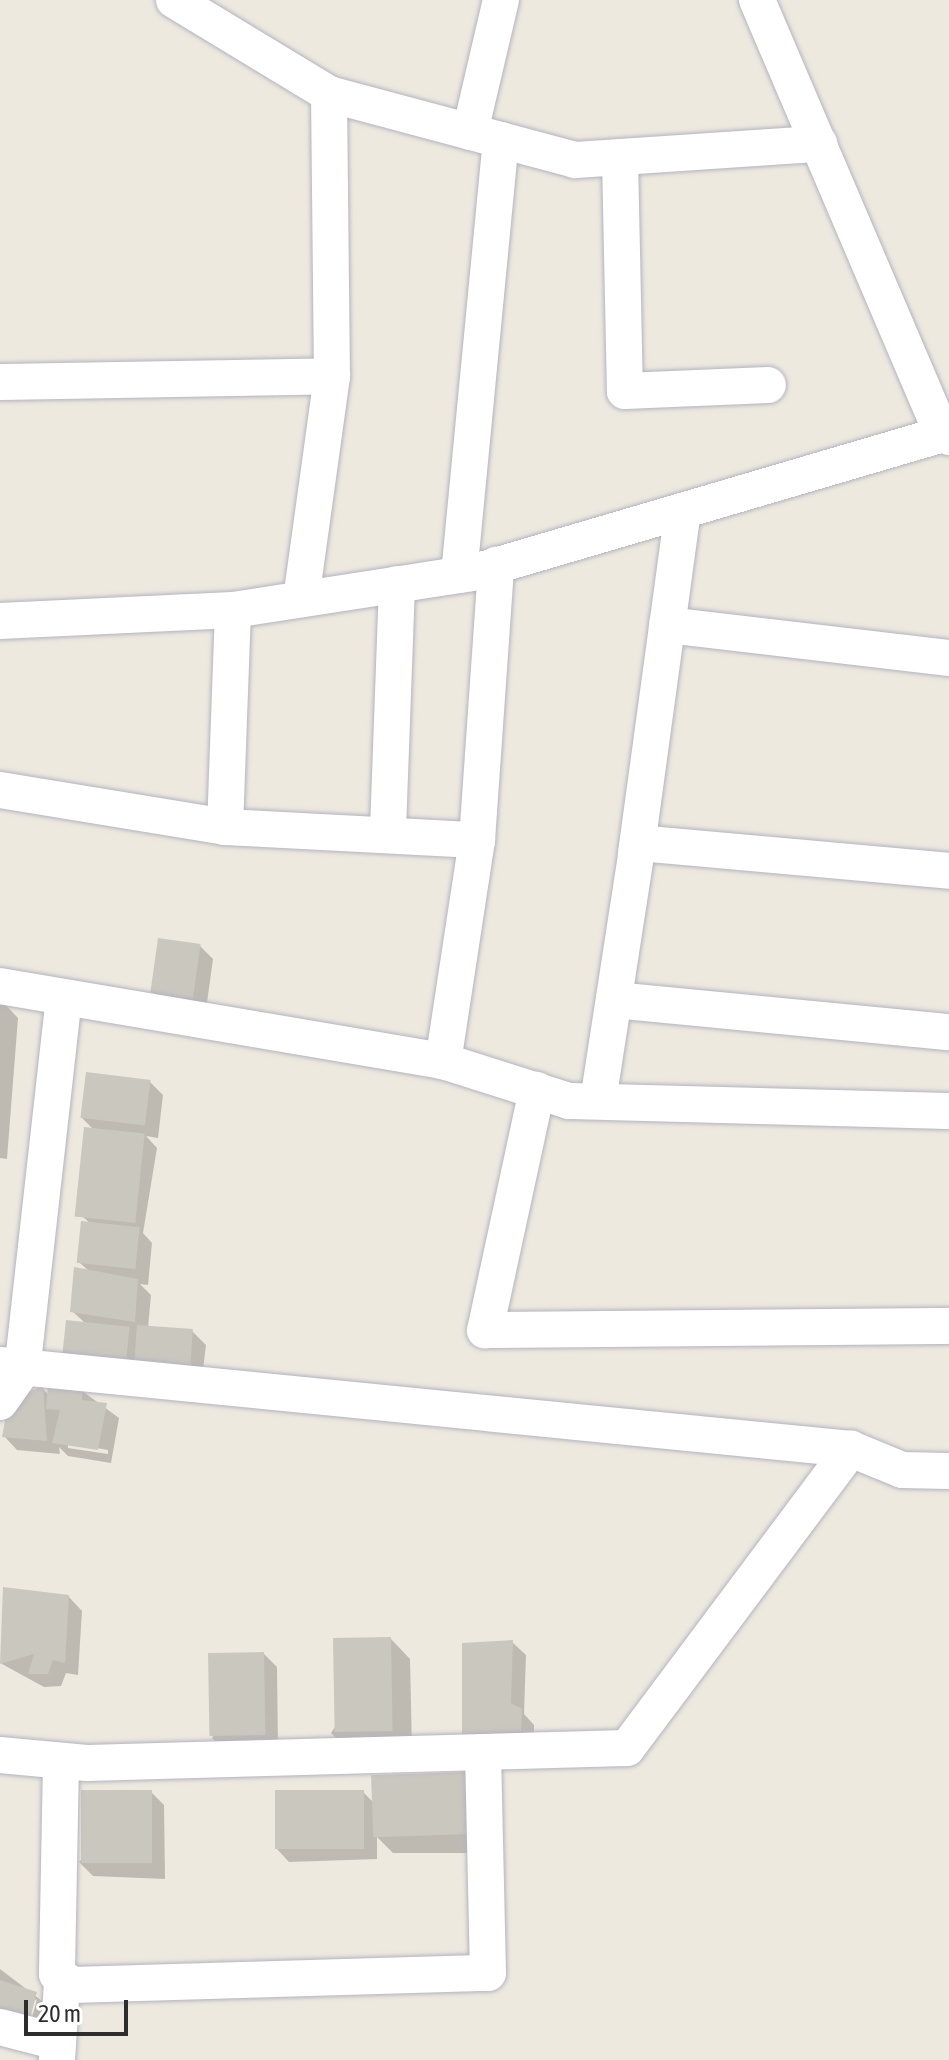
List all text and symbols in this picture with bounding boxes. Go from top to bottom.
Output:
scale bar [28,1984,132,2034]
text: 20 m [38,2000,81,2027]

